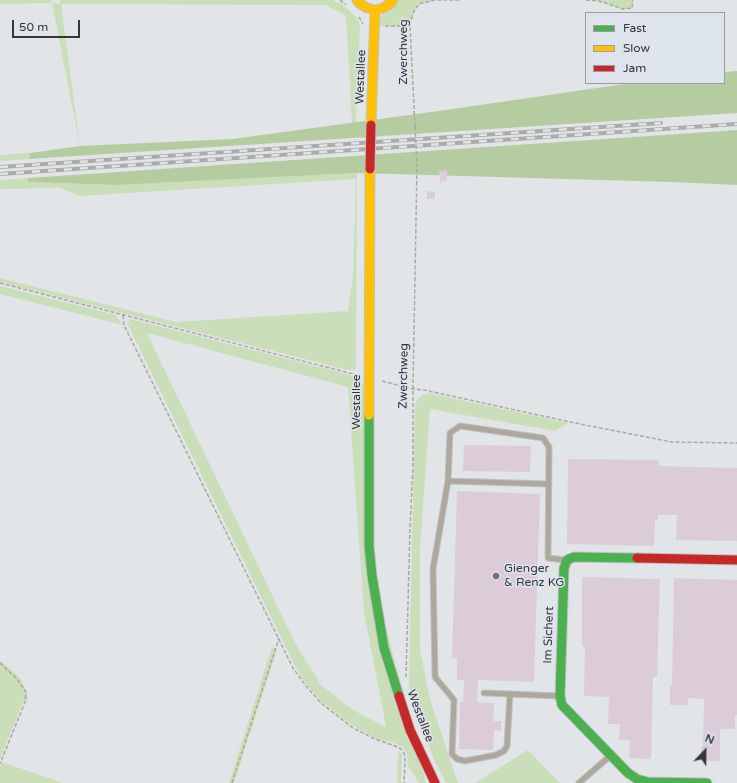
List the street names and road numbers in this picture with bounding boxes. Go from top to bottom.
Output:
street label: Zwerchweg [397,19,411,85]
street label: Westallee [353,49,369,105]
street label: Zwerchweg [396,343,412,409]
street label: Westallee [350,375,364,429]
street label: Im Sichert [541,606,557,664]
street label: Westallee [403,688,437,744]

